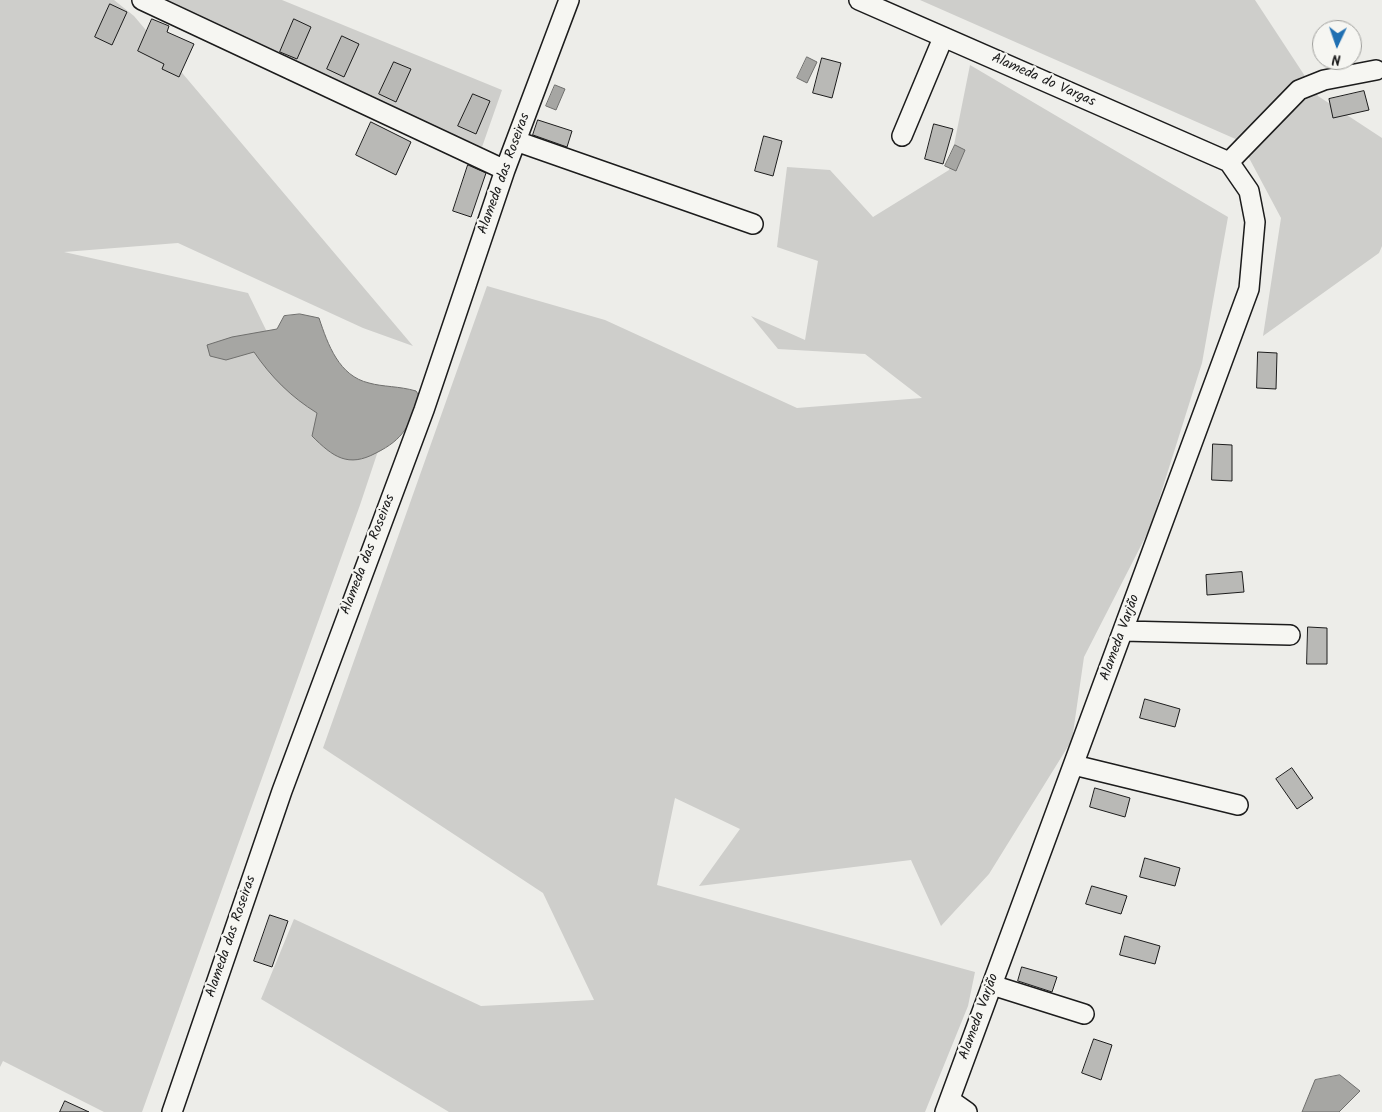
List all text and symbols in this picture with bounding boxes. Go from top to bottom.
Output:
north arrow [1312,20,1362,70]
text: N [1331,48,1341,70]
street label: Alameda do Vargas [988,51,1098,111]
street label: Alameda das Roseiras [475,111,535,237]
street label: Alameda das Roseiras [338,492,400,618]
street label: Alameda Varjão [1098,593,1144,683]
street label: Alameda das Roseiras [203,874,261,1000]
street label: Alameda Varjão [957,972,1003,1062]

